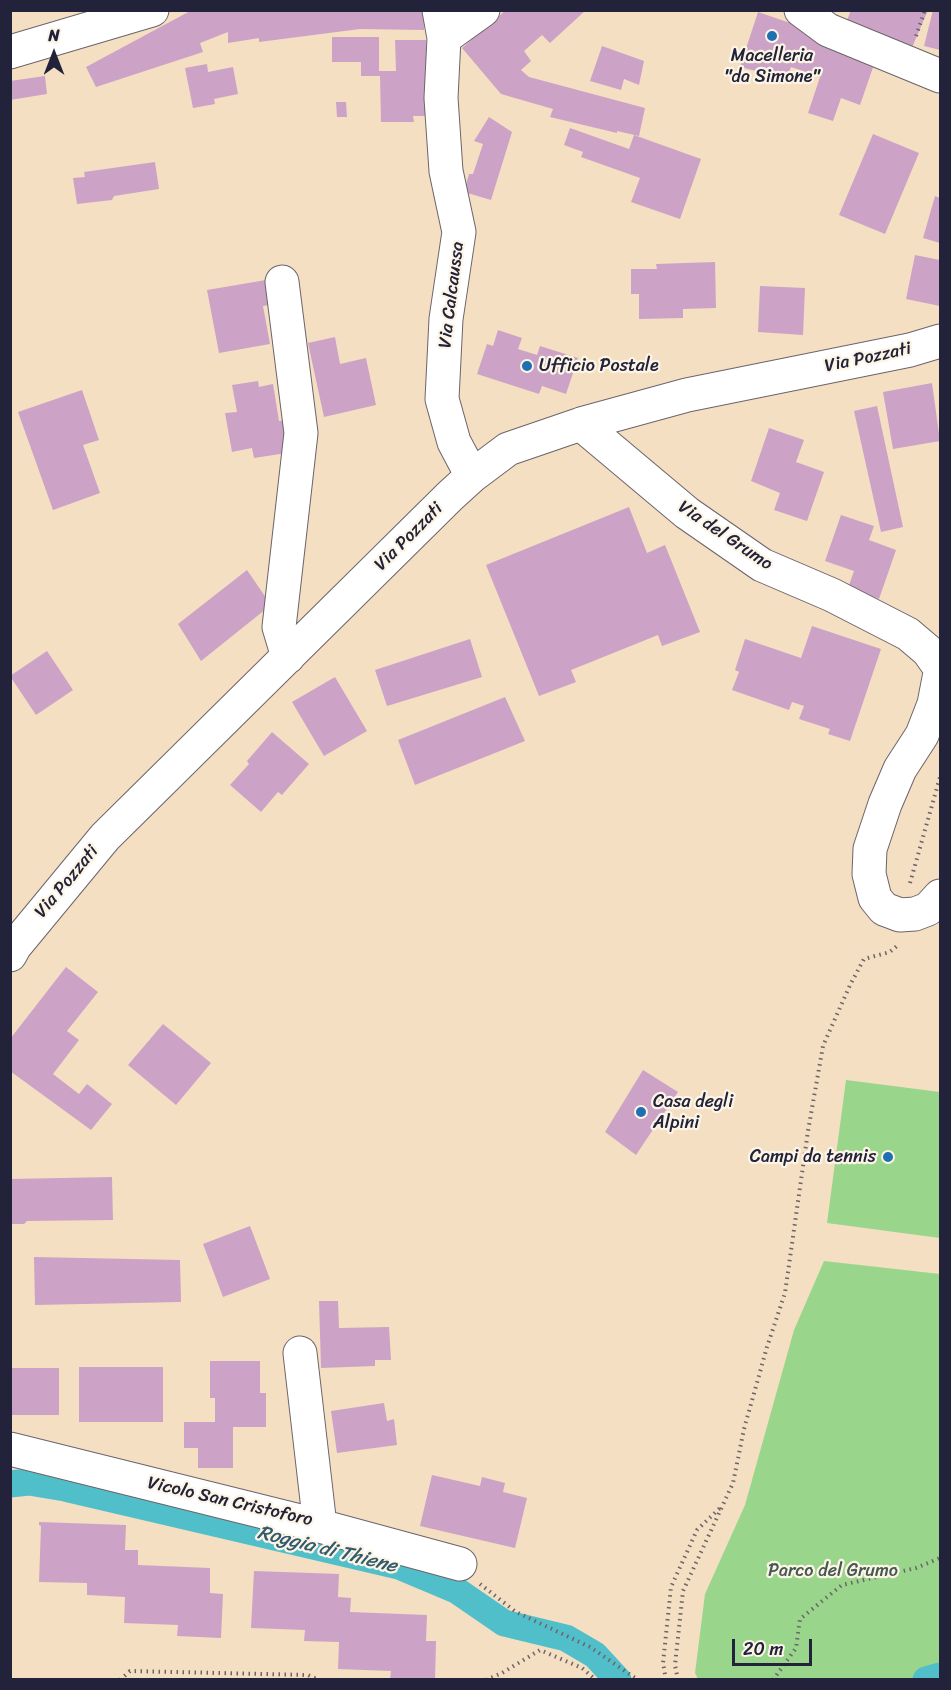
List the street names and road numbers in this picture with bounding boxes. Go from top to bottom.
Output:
street label: Via Calcaussa [435,241,469,349]
street label: Via Pozzati [823,338,913,378]
street label: Via del Grumo [674,497,776,575]
street label: Via Pozzati [370,498,448,576]
street label: Via Pozzati [31,841,103,923]
street label: Vicolo San Cristoforo [145,1472,315,1532]

